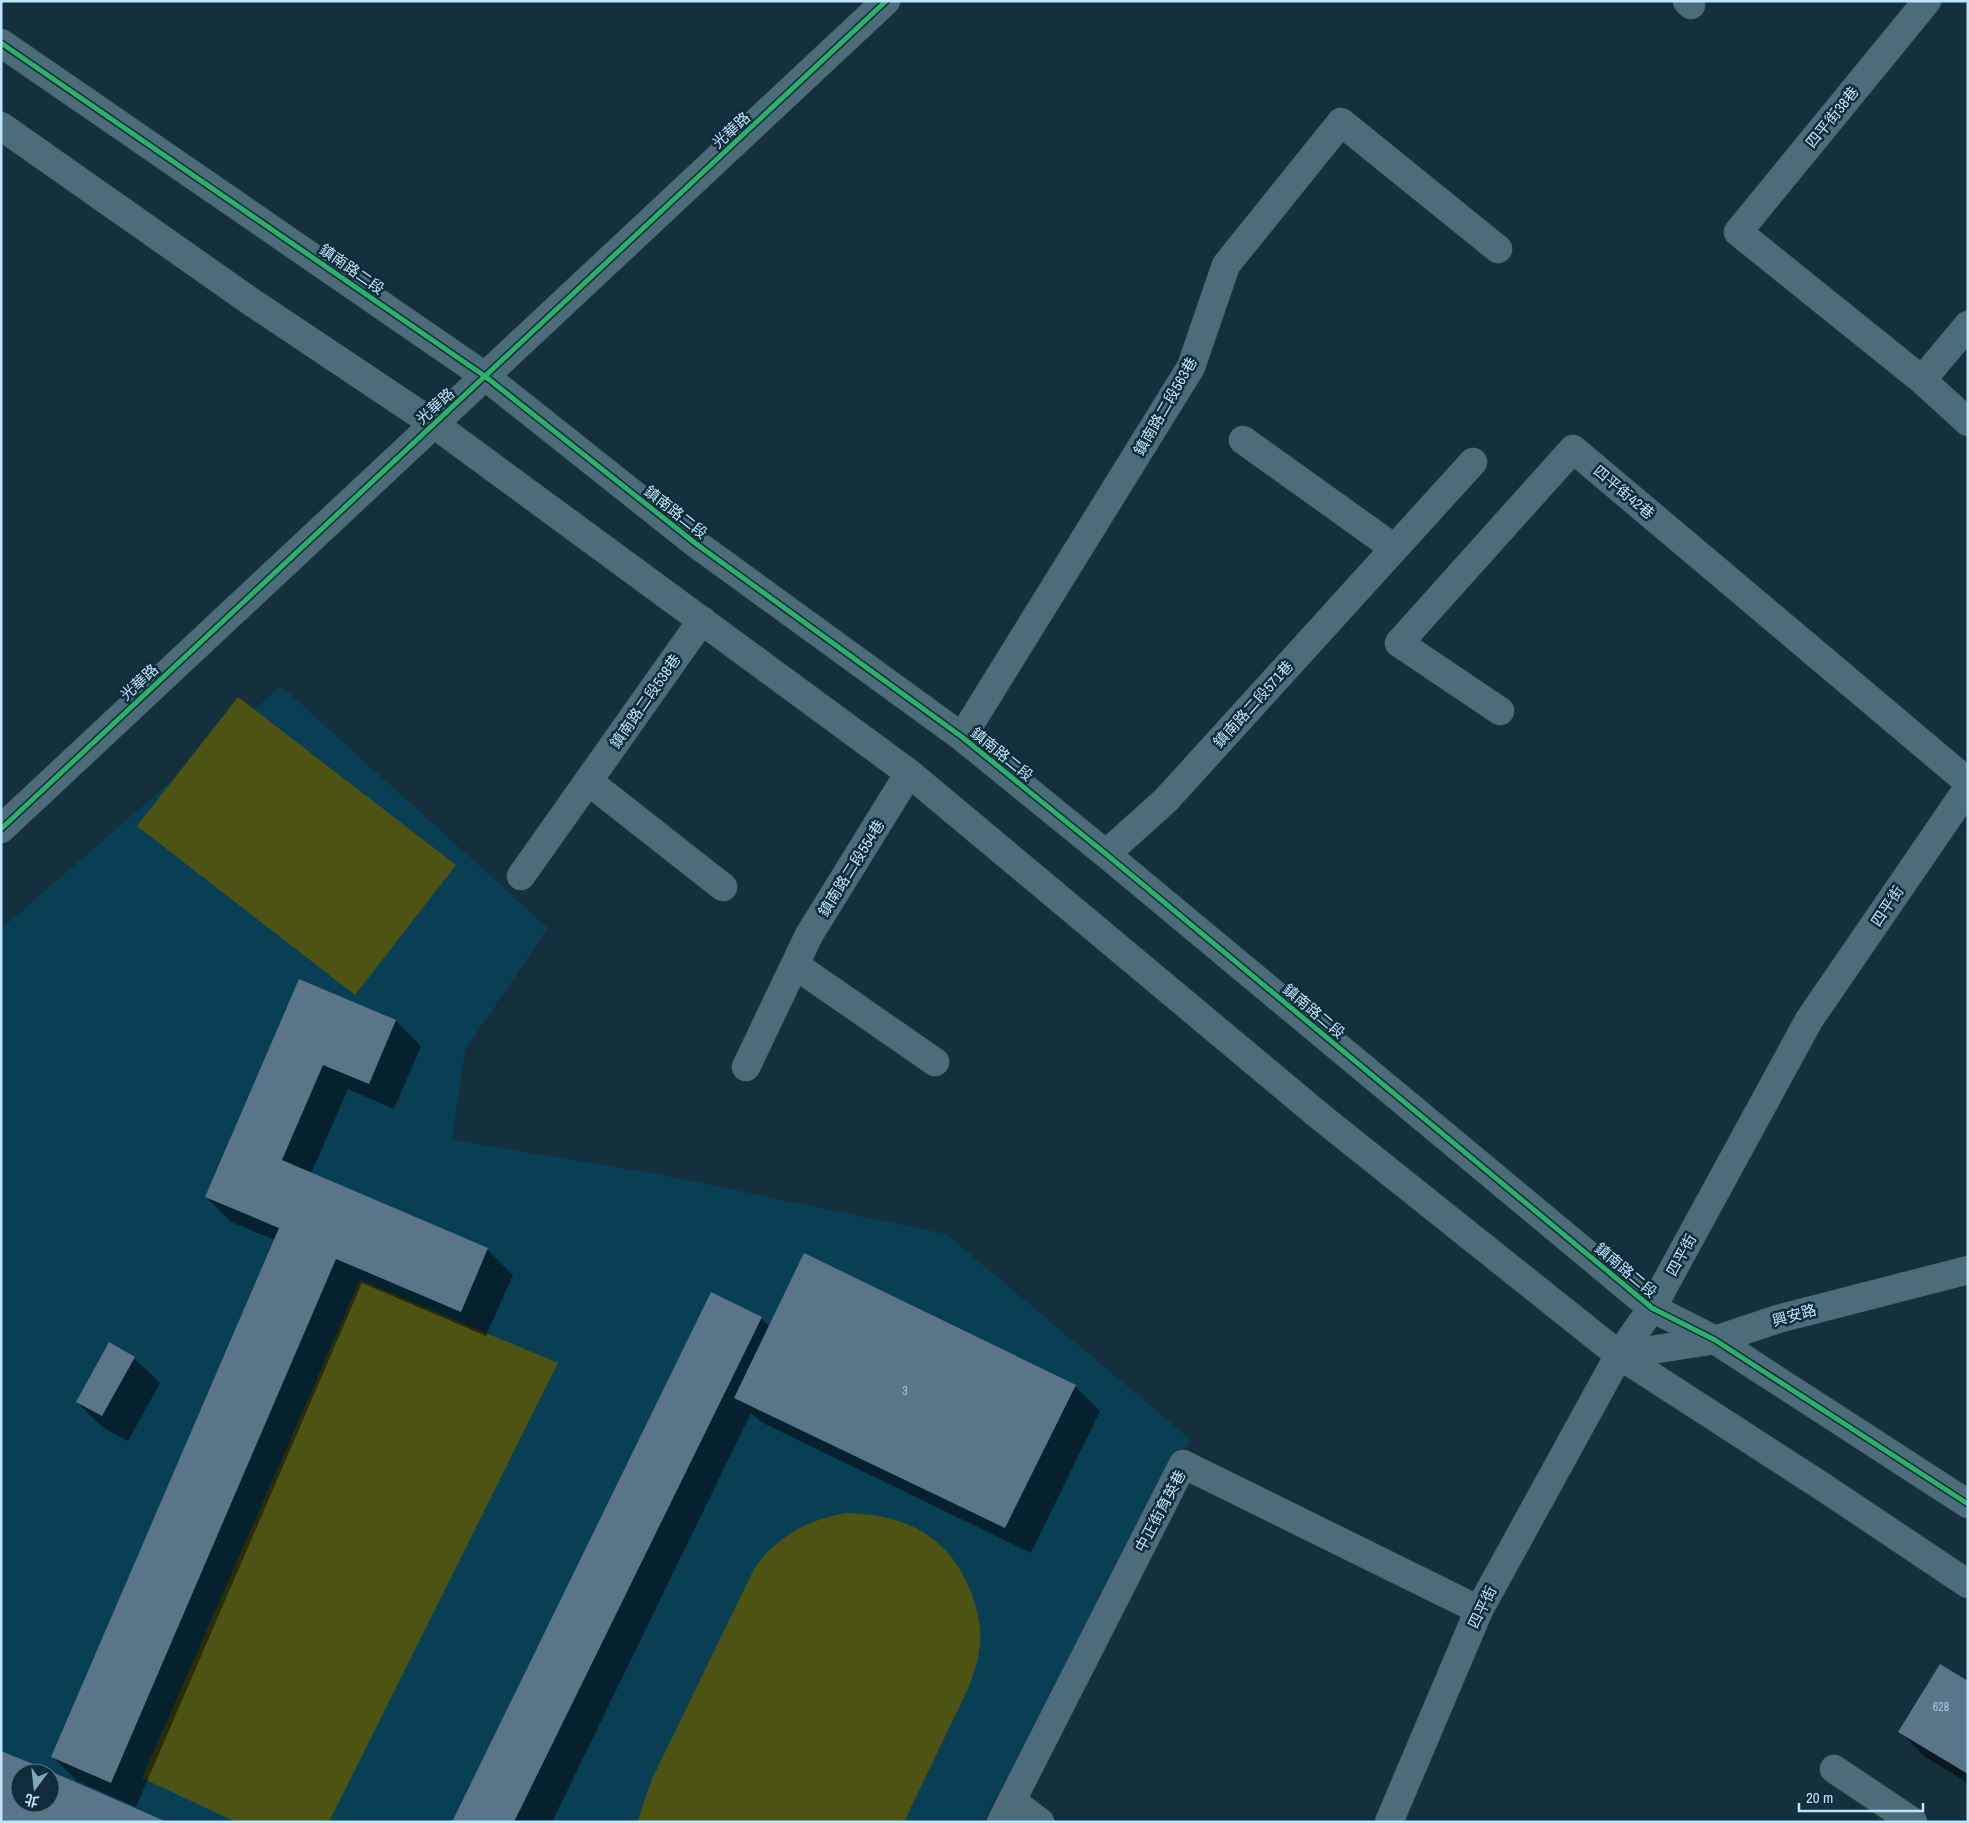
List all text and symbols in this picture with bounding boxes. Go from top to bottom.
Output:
street label: 四平街38巷 [1801,82,1863,152]
street label: 光華路 [707,107,755,153]
street label: 鎮南路二段 [315,239,389,299]
street label: 鎮南路二段563巷 [1128,353,1202,459]
street label: 光華路 [411,383,459,429]
street label: 四平街42巷 [1589,460,1659,524]
street label: 鎮南路二段 [640,481,712,543]
street label: 鎮南路二段538巷 [605,650,685,752]
street label: 鎮南路二段571巷 [1208,656,1298,752]
street label: 光華路 [115,659,163,705]
street label: 鎮南路二段 [966,722,1038,786]
street label: 鎮南路二段554巷 [813,816,889,920]
street label: 四平街 [1866,881,1908,931]
street label: 鎮南路二段 [1279,979,1349,1043]
street label: 四平街 [1661,1230,1701,1280]
street label: 鎮南路二段 [1591,1238,1661,1302]
street label: 興安路 [1770,1299,1818,1331]
house number: 3 [902,1383,908,1399]
street label: 中正街育英巷 [1130,1466,1190,1556]
street label: 四平街 [1463,1582,1501,1632]
house number: 628 [1933,1699,1949,1715]
north arrow [10,1763,60,1813]
scale bar [1799,1780,1923,1812]
text: 20 m [1806,1787,1833,1808]
text: 北 [23,1790,41,1811]

